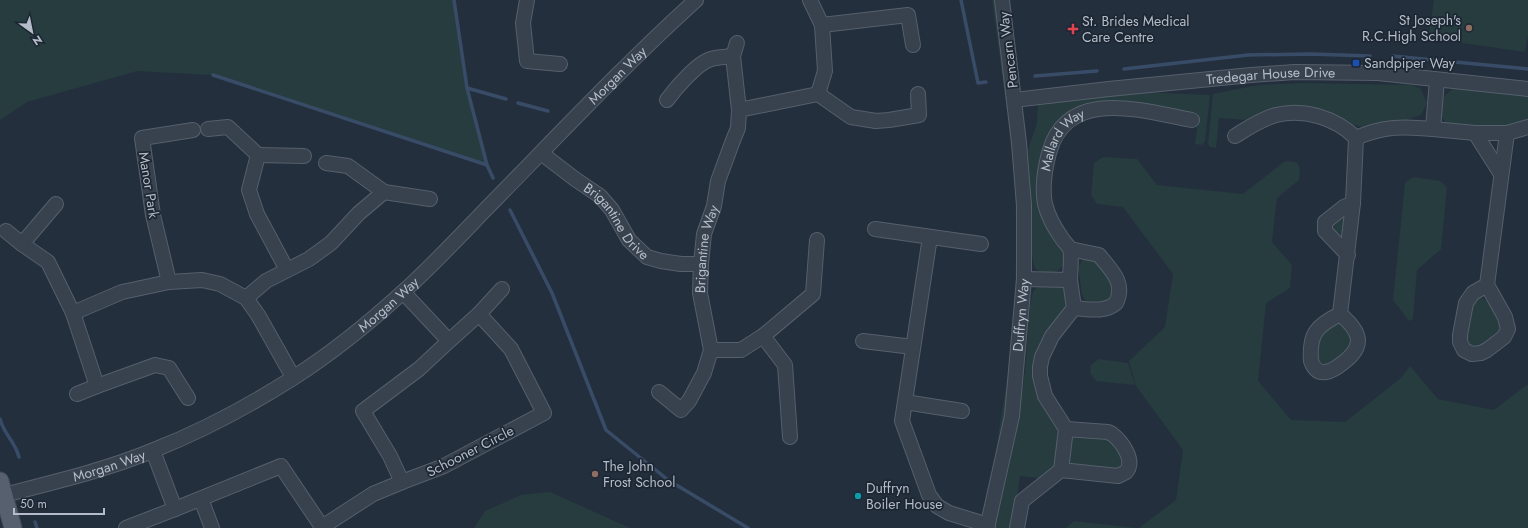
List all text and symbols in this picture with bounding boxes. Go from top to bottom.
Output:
street label: Pencarn Way [993,10,1023,89]
place label: St Joseph's R.C.High School [1362,10,1461,46]
place label: St. Brides Medical Care Centre [1082,11,1190,47]
north arrow [12,12,52,52]
marker: St. Brides Medical Care Centre [1067,23,1079,35]
marker: St Joseph's R.C.High School [1464,23,1474,33]
text: N [29,31,45,49]
street label: Morgan Way [583,41,651,109]
place label: Sandpiper Way [1364,53,1456,73]
marker: Sandpiper Way [1351,58,1361,68]
street label: Tredegar House Drive [1205,62,1335,89]
street label: Mallard Way [1035,103,1088,173]
street label: Manor Park [134,150,164,220]
street label: Brigantine Drive [580,178,654,264]
street label: Brigantine Way [690,201,724,293]
street label: Morgan Way [354,272,424,337]
street label: Duffryn Way [1008,277,1034,352]
street label: Schooner Circle [423,420,517,482]
street label: Morgan Way [70,444,149,487]
place label: The John Frost School [603,456,675,492]
marker: The John Frost School [590,469,600,479]
place label: Duffryn Boiler House [866,478,942,514]
scale bar [14,490,104,516]
marker: Duffryn Boiler House [853,491,863,501]
text: 50 m [20,495,47,513]

